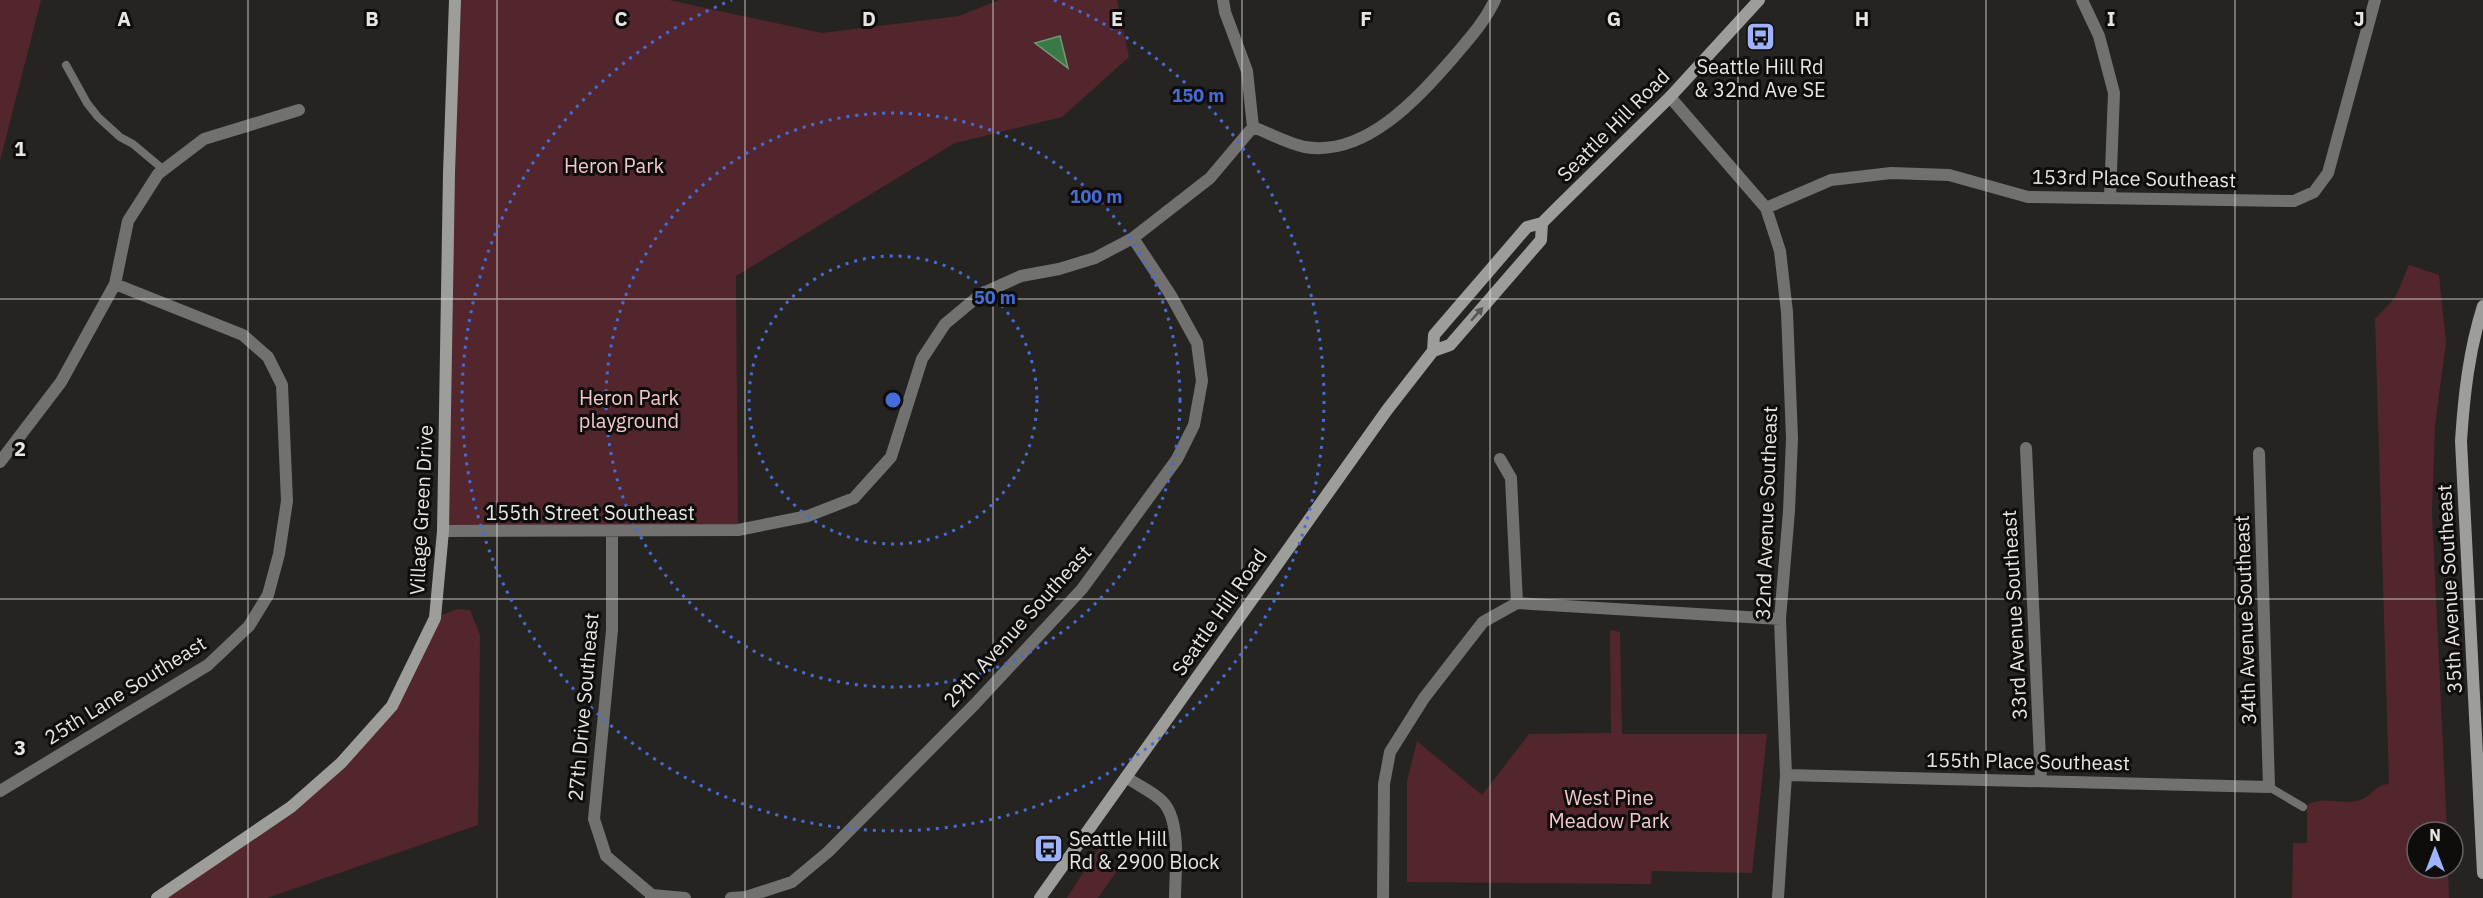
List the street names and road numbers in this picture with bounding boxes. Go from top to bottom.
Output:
street label: Seattle Hill Road [1551,63,1675,187]
street label: 153rd Place Southeast [2032,163,2236,193]
street label: 32nd Avenue Southeast [1749,406,1783,620]
street label: Village Green Drive [403,424,439,596]
street label: 35th Avenue Southeast [2430,484,2468,694]
street label: 155th Street Southeast [485,499,695,526]
street label: 33rd Avenue Southeast [1995,509,2033,721]
street label: 34th Avenue Southeast [2228,515,2262,725]
street label: 29th Avenue Southeast [937,539,1097,713]
street label: Seattle Hill Road [1165,543,1273,681]
street label: 27th Drive Southeast [561,612,605,802]
street label: 25th Lane Southeast [39,629,211,751]
street label: 155th Place Southeast [1926,746,2130,776]

